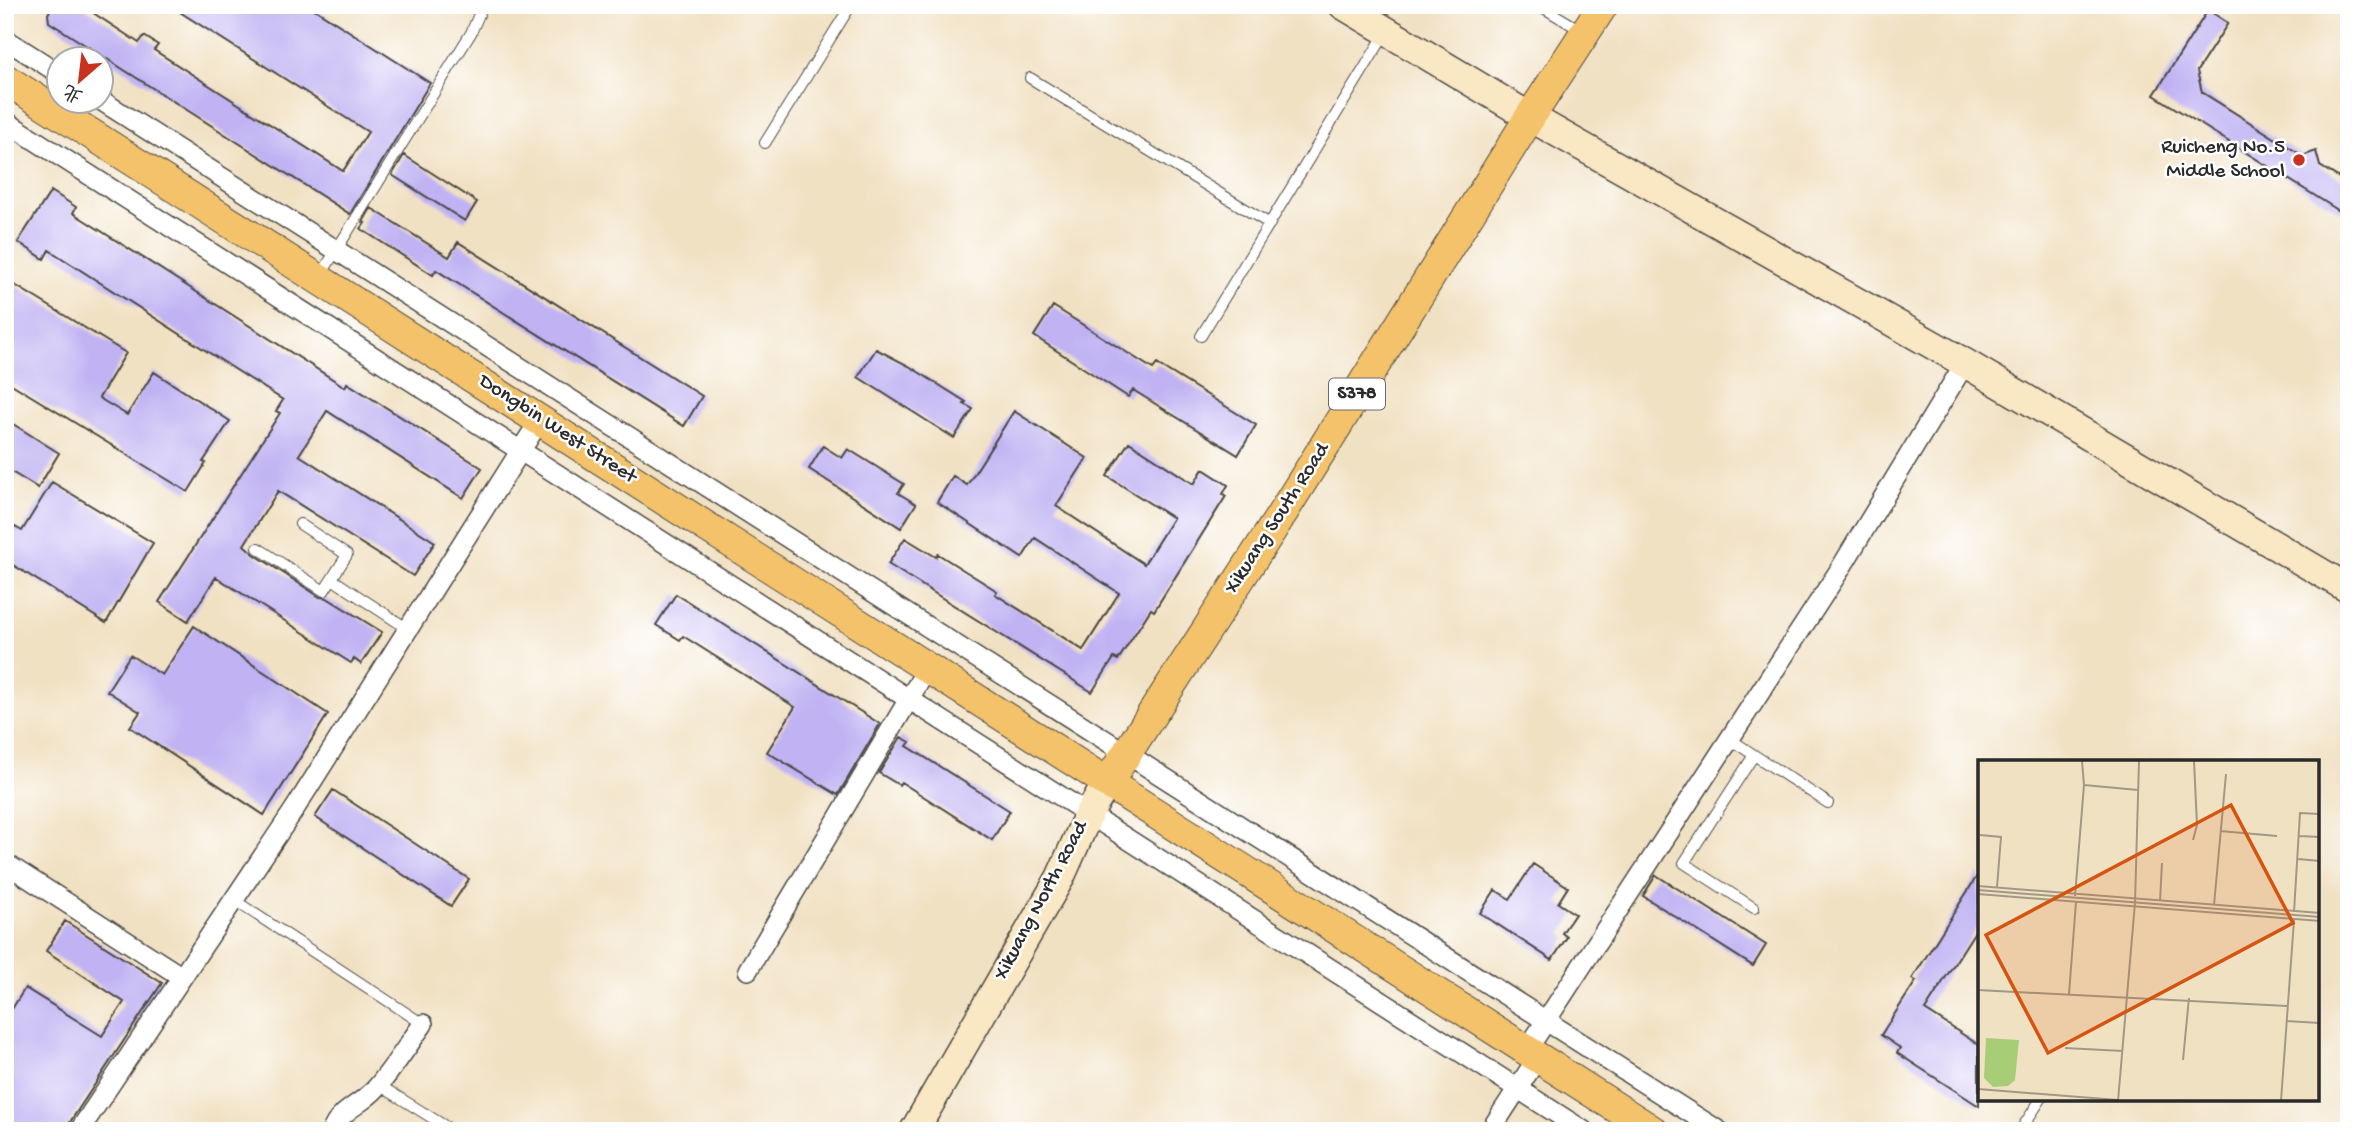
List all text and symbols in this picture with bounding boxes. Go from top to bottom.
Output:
north arrow [46,46,116,116]
text: 北 [60,77,87,107]
place label: Ruicheng No.5 Middle School [2161,136,2285,185]
marker: Ruicheng No.5 Middle School [2291,152,2307,168]
street label: Dongbin West Street [472,369,643,492]
road number: S378 [1329,378,1385,410]
street label: Xikuang South Road [1219,438,1337,600]
inset map [1978,760,2319,1101]
street label: Xikuang North Road [989,816,1095,986]

